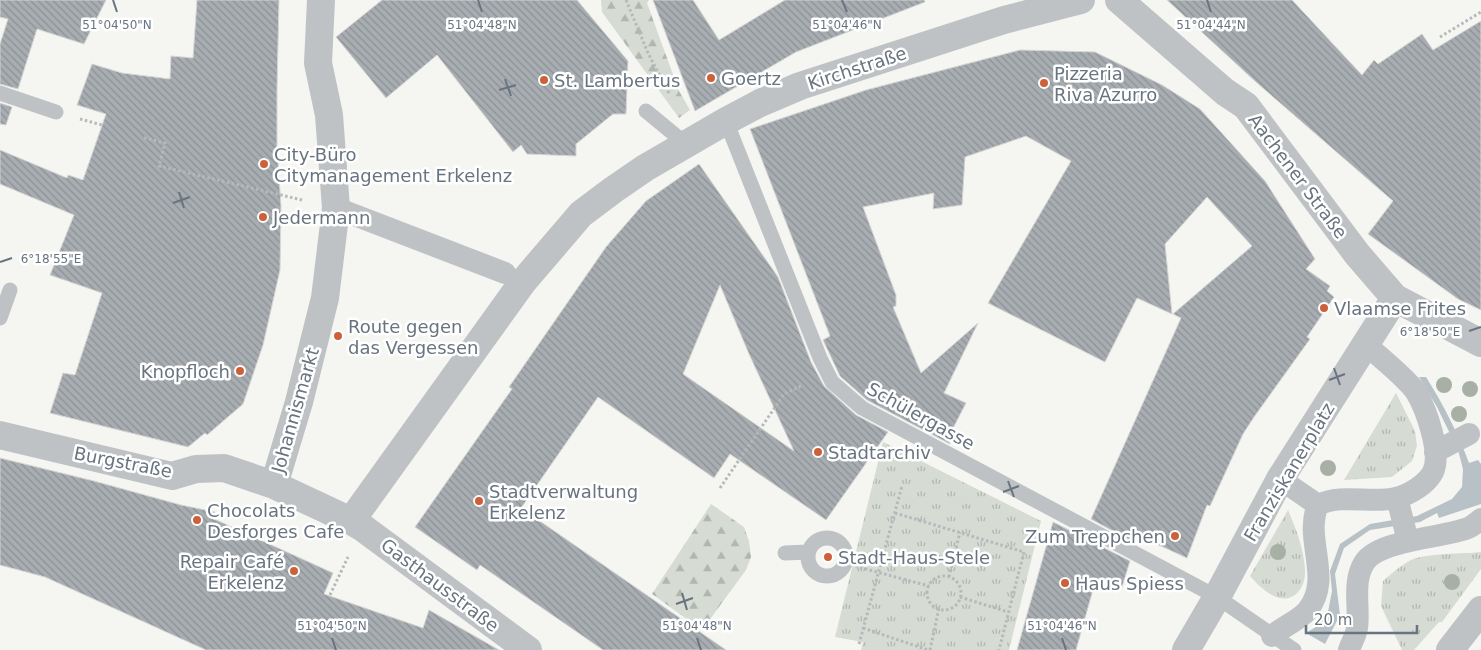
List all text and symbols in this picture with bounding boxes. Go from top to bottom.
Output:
text: 51°04'50"N [82,18,152,32]
text: 51°04'48"N [447,18,517,32]
text: 51°04'46"N [812,18,882,32]
text: 51°04'44"N [1176,18,1246,32]
street label: Kirchstraße [805,42,909,94]
place label: Pizzeria Riva Azurro [1054,63,1157,105]
place label: Goertz [721,68,781,89]
place label: St. Lambertus [554,70,680,91]
marker: Goertz [705,72,717,84]
marker: St. Lambertus [538,74,550,86]
marker: Pizzeria Riva Azurro [1038,77,1050,89]
street label: Aachener Straße [1244,110,1352,242]
place label: City-Büro Citymanagement Erkelenz [274,144,512,186]
marker: City-Büro Citymanagement Erkelenz [258,158,270,170]
place label: Jedermann [272,207,370,228]
marker: Jedermann [257,211,269,223]
text: 6°18'55"E [21,252,81,266]
place label: Vlaamse Frites [1334,298,1466,319]
marker: Vlaamse Frites [1318,302,1330,314]
place label: Route gegen das Vergessen [348,316,478,358]
text: 6°18'50"E [1400,325,1460,339]
marker: Route gegen das Vergessen [332,330,344,342]
street label: Johannismarkt [267,345,323,476]
place label: Knopfloch [141,361,230,382]
marker: Knopfloch [234,365,246,377]
street label: Schülergasse [864,378,978,454]
street label: Franziskanerplatz [1239,399,1339,545]
street label: Burgstraße [72,442,174,482]
place label: Stadtarchiv [828,442,931,463]
marker: Stadtarchiv [812,446,824,458]
place label: Stadtverwaltung Erkelenz [489,481,638,523]
marker: Stadtverwaltung Erkelenz [473,495,485,507]
place label: Chocolats Desforges Cafe [207,500,344,542]
marker: Chocolats Desforges Cafe [191,514,203,526]
place label: Zum Treppchen [1025,526,1165,547]
marker: Zum Treppchen [1169,530,1181,542]
street label: Gasthausstraße [377,534,503,636]
place label: Stadt-Haus-Stele [838,547,990,568]
place label: Repair Café Erkelenz [180,551,284,593]
marker: Stadt-Haus-Stele [822,551,834,563]
marker: Repair Café Erkelenz [288,565,300,577]
place label: Haus Spiess [1075,573,1184,594]
marker: Haus Spiess [1059,577,1071,589]
scale bar [1306,602,1417,634]
text: 20 m [1314,611,1352,629]
text: 51°04'50"N [297,619,367,633]
text: 51°04'48"N [662,619,732,633]
text: 51°04'46"N [1027,619,1097,633]

